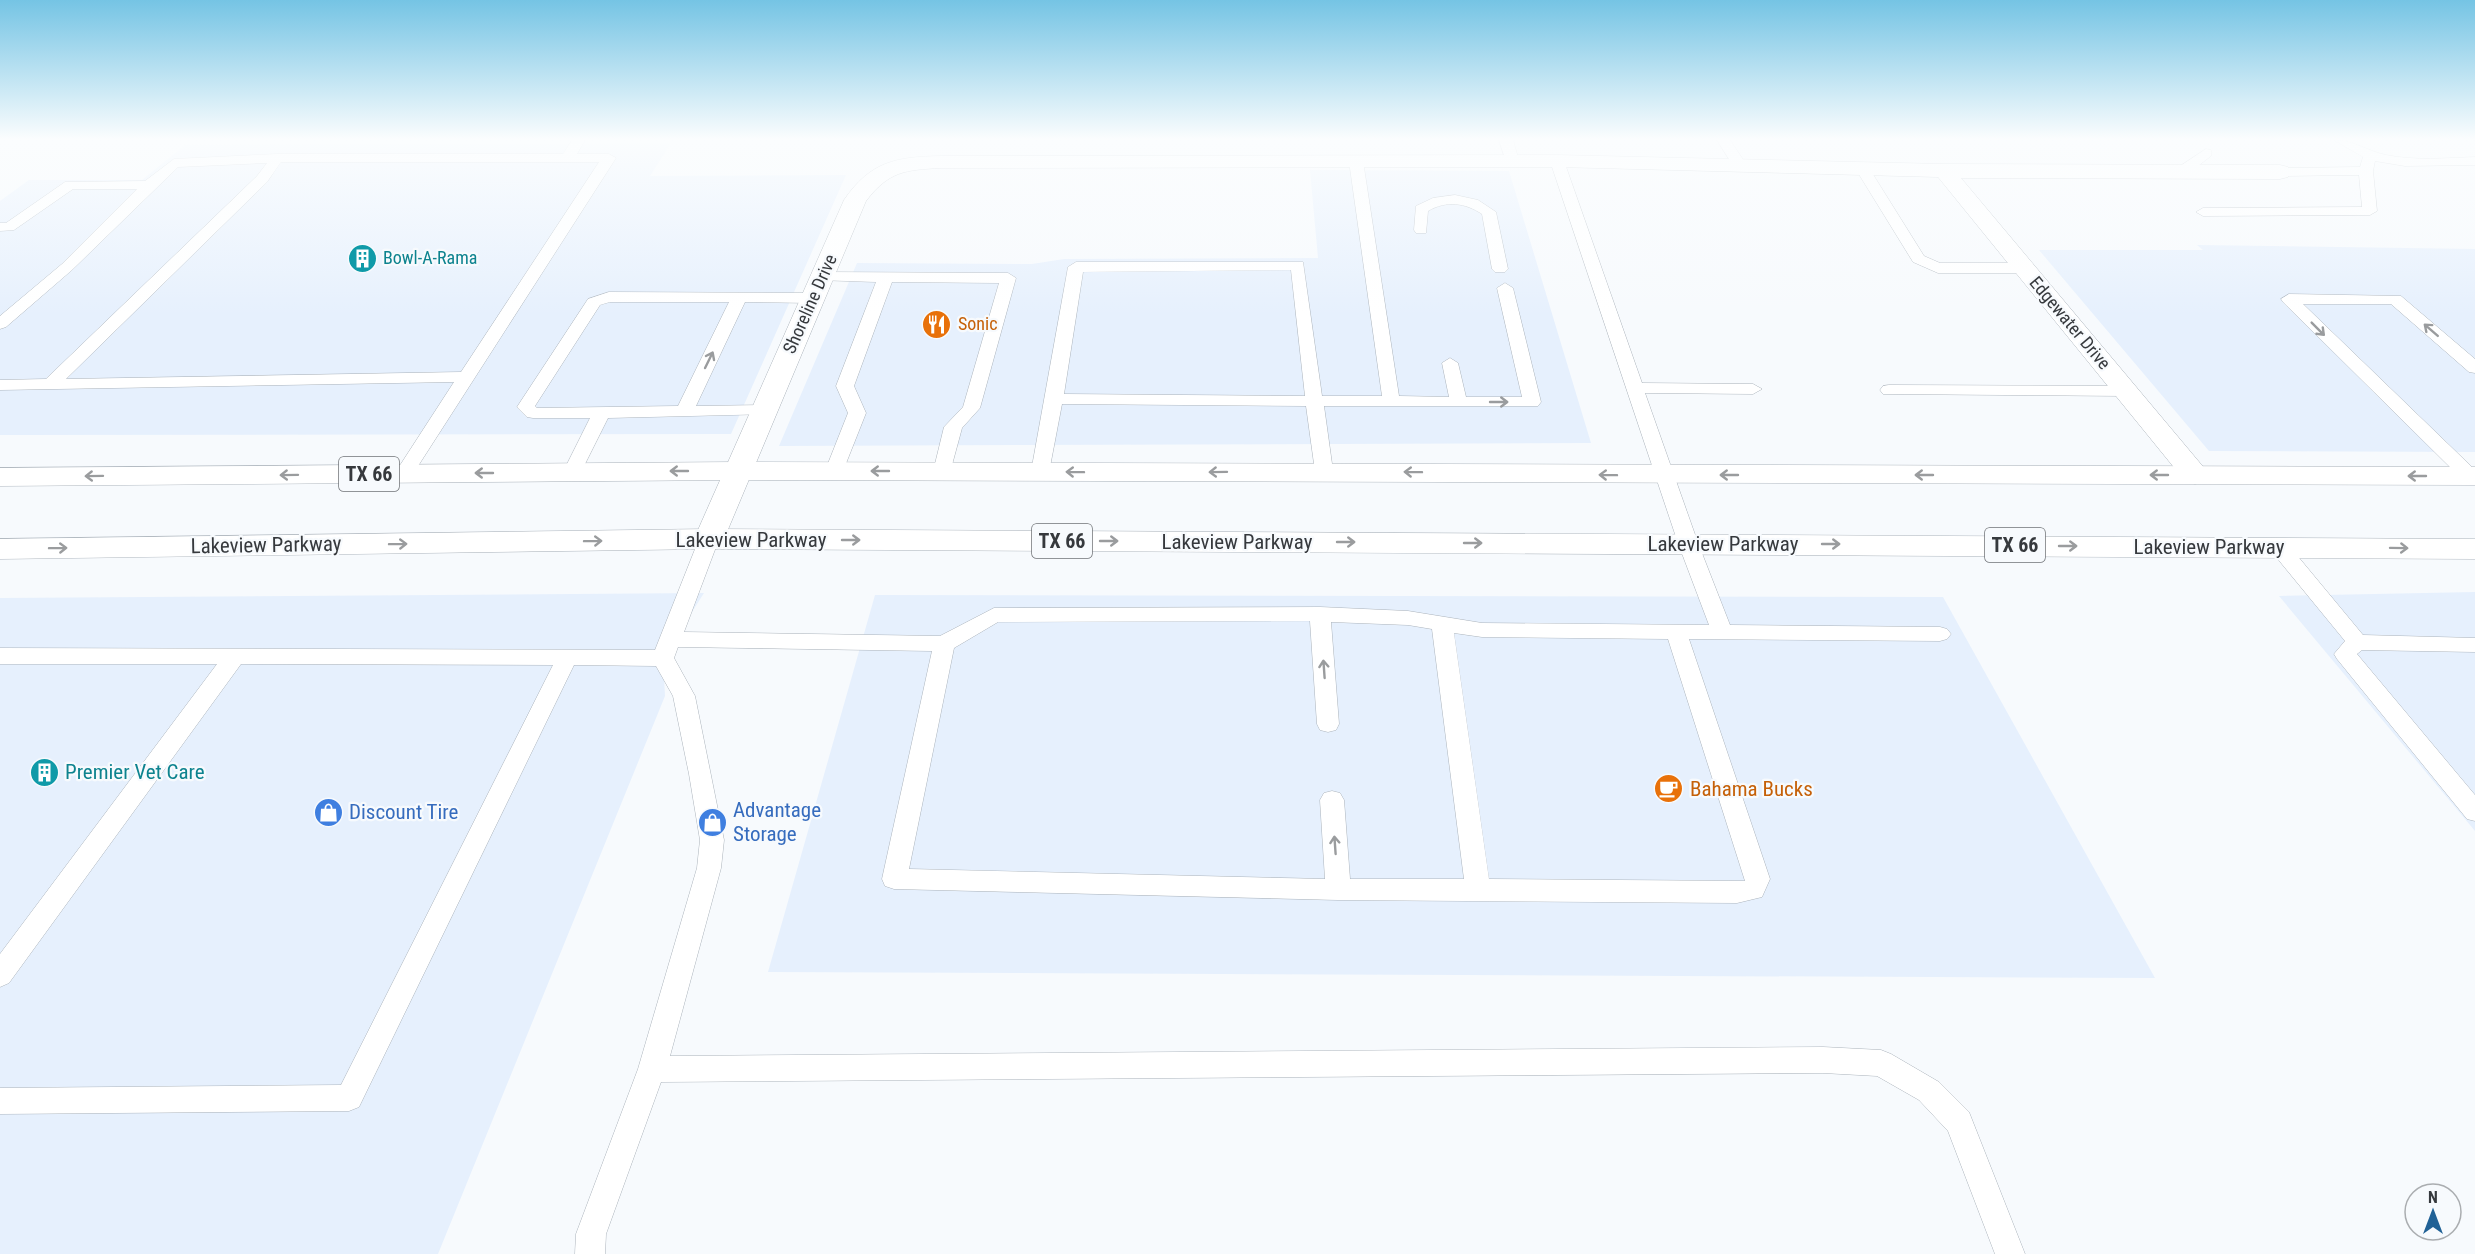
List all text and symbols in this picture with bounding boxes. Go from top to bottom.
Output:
building icon: Bowl-A-Rama [346,242,378,274]
place label: Bowl-A-Rama [383,247,477,268]
street label: Shoreline Drive [778,251,841,357]
street label: Edgewater Drive [2025,272,2115,373]
restaurant icon: Sonic [921,308,953,340]
place label: Sonic [958,313,998,334]
one-way arrow [2311,321,2326,336]
one-way arrow [2423,323,2439,336]
one-way arrow [704,351,716,369]
one-way arrow [1488,396,1508,408]
road number: TX 66 [339,457,399,491]
one-way arrow [669,465,689,477]
one-way arrow [871,466,891,477]
one-way arrow [1066,466,1086,478]
one-way arrow [1208,466,1228,478]
one-way arrow [1403,466,1423,478]
one-way arrow [474,467,494,479]
one-way arrow [279,469,299,480]
one-way arrow [1598,469,1618,481]
one-way arrow [1720,469,1740,481]
one-way arrow [1915,469,1935,481]
one-way arrow [2149,469,2169,481]
one-way arrow [84,470,104,482]
one-way arrow [2407,470,2427,482]
road number: TX 66 [1032,524,1092,558]
street label: Lakeview Parkway [676,528,827,552]
road number: TX 66 [1985,528,2045,562]
street label: Lakeview Parkway [1162,530,1313,554]
street label: Lakeview Parkway [190,532,342,558]
street label: Lakeview Parkway [1648,532,1799,556]
one-way arrow [841,534,861,546]
one-way arrow [582,535,602,547]
one-way arrow [1099,535,1119,547]
street label: Lakeview Parkway [2134,535,2285,559]
one-way arrow [1336,536,1356,548]
one-way arrow [1462,537,1482,549]
one-way arrow [387,538,407,549]
one-way arrow [1820,538,1840,550]
one-way arrow [2057,540,2077,552]
one-way arrow [48,542,68,554]
one-way arrow [2389,543,2409,554]
one-way arrow [1318,660,1329,680]
building icon: Premier Vet Care [28,756,60,788]
place label: Premier Vet Care [65,760,205,784]
cafe icon: Bahama Bucks [1653,773,1685,805]
place label: Bahama Bucks [1690,777,1813,801]
shop icon: Discount Tire [312,796,344,828]
place label: Advantage Storage [733,798,821,846]
place label: Discount Tire [349,800,459,824]
shop icon: Advantage Storage [696,806,728,838]
one-way arrow [1329,835,1340,855]
north arrow [2403,1182,2463,1242]
text: N [2428,1188,2438,1207]

